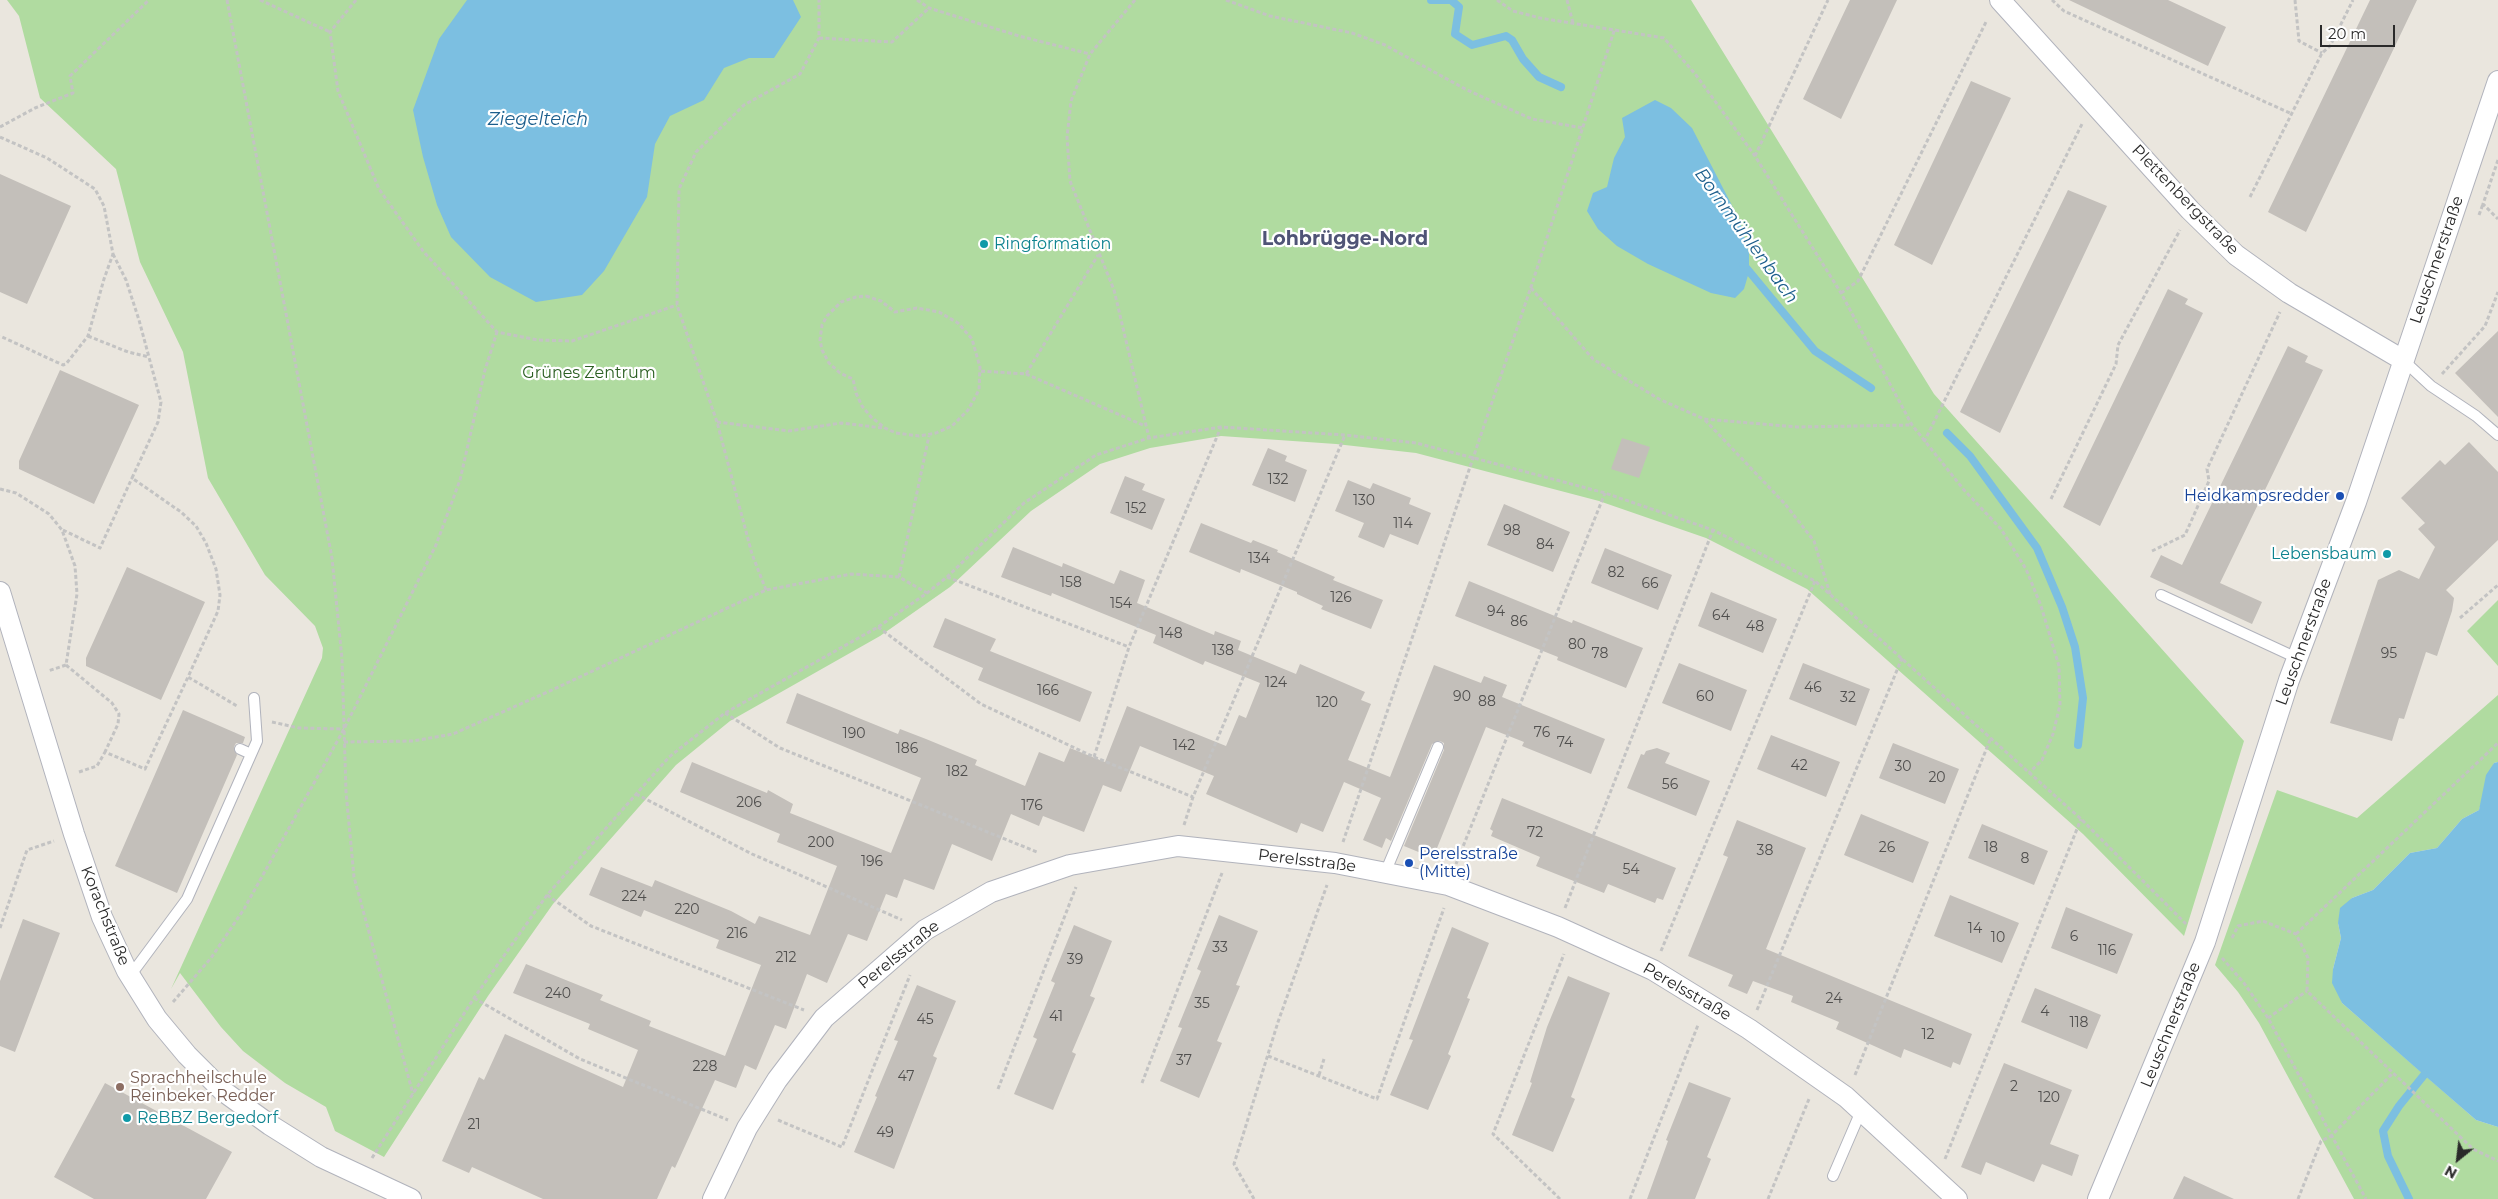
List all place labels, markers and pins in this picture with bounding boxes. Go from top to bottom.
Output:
place label: Ringformation [994,234,1111,254]
marker: Ringformation [978,238,990,250]
place label: Heidkampsredder [2184,486,2330,506]
marker: Heidkampsredder [2334,490,2346,502]
place label: Lebensbaum [2271,544,2377,564]
marker: Lebensbaum [2381,548,2393,560]
place label: Perelsstraße (Mitte) [1419,844,1518,882]
marker: Perelsstraße (Mitte) [1403,857,1415,869]
place label: Sprachheilschule Reinbeker Redder [130,1068,275,1106]
marker: Sprachheilschule Reinbeker Redder [114,1081,126,1093]
place label: ReBBZ Bergedorf [137,1108,278,1128]
marker: ReBBZ Bergedorf [121,1112,133,1124]

